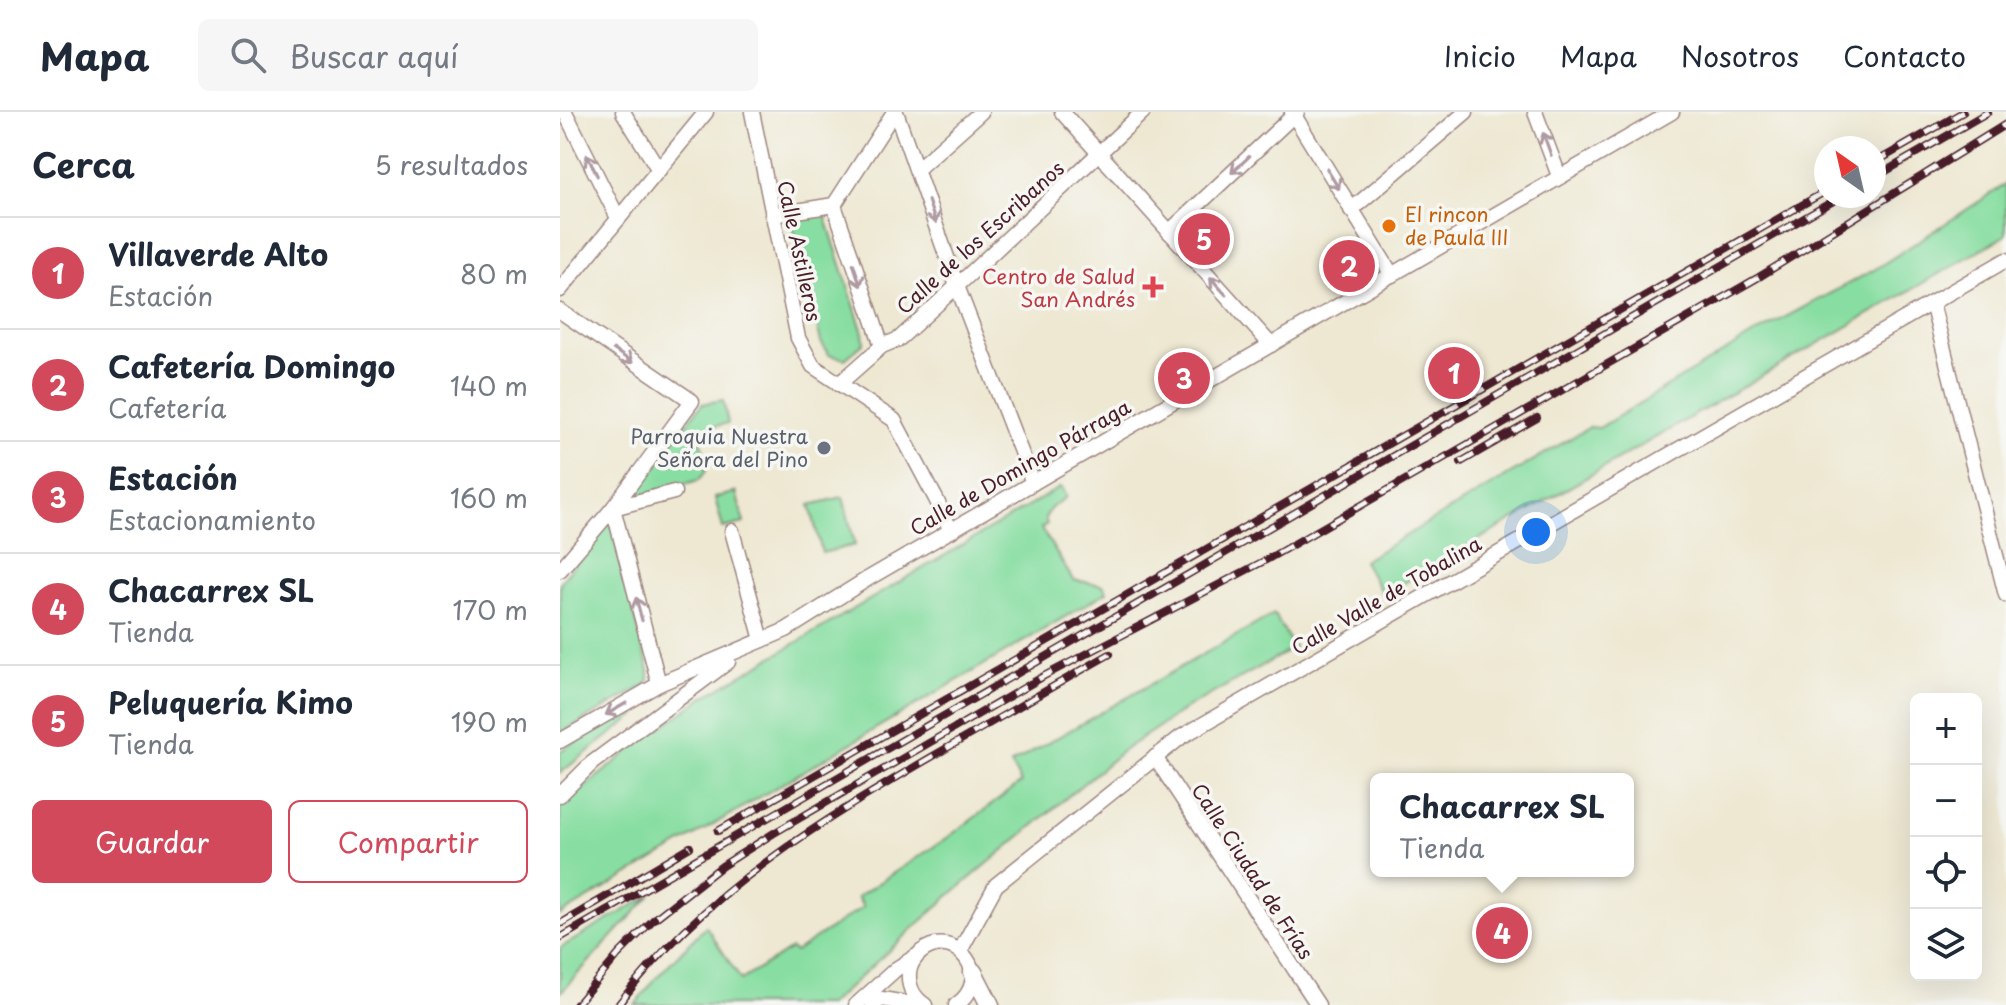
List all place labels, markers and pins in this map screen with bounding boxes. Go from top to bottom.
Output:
place label: El rincon de Paula III [1405,199,1509,252]
pin: 5 [1178,209,1230,269]
marker: El rincon de Paula III [1380,217,1398,235]
pin: 2 [1323,236,1375,296]
place label: Centro de Salud San Andrés [982,261,1135,314]
marker: Centro de Salud San Andrés [1142,276,1164,298]
pin: 1 [1428,343,1480,403]
pin: 3 [1158,348,1210,408]
place label: Parroquia Nuestra Señora del Pino [631,421,809,474]
marker: Parroquia Nuestra Señora del Pino [815,439,833,457]
pin: 4 [1476,903,1528,963]

